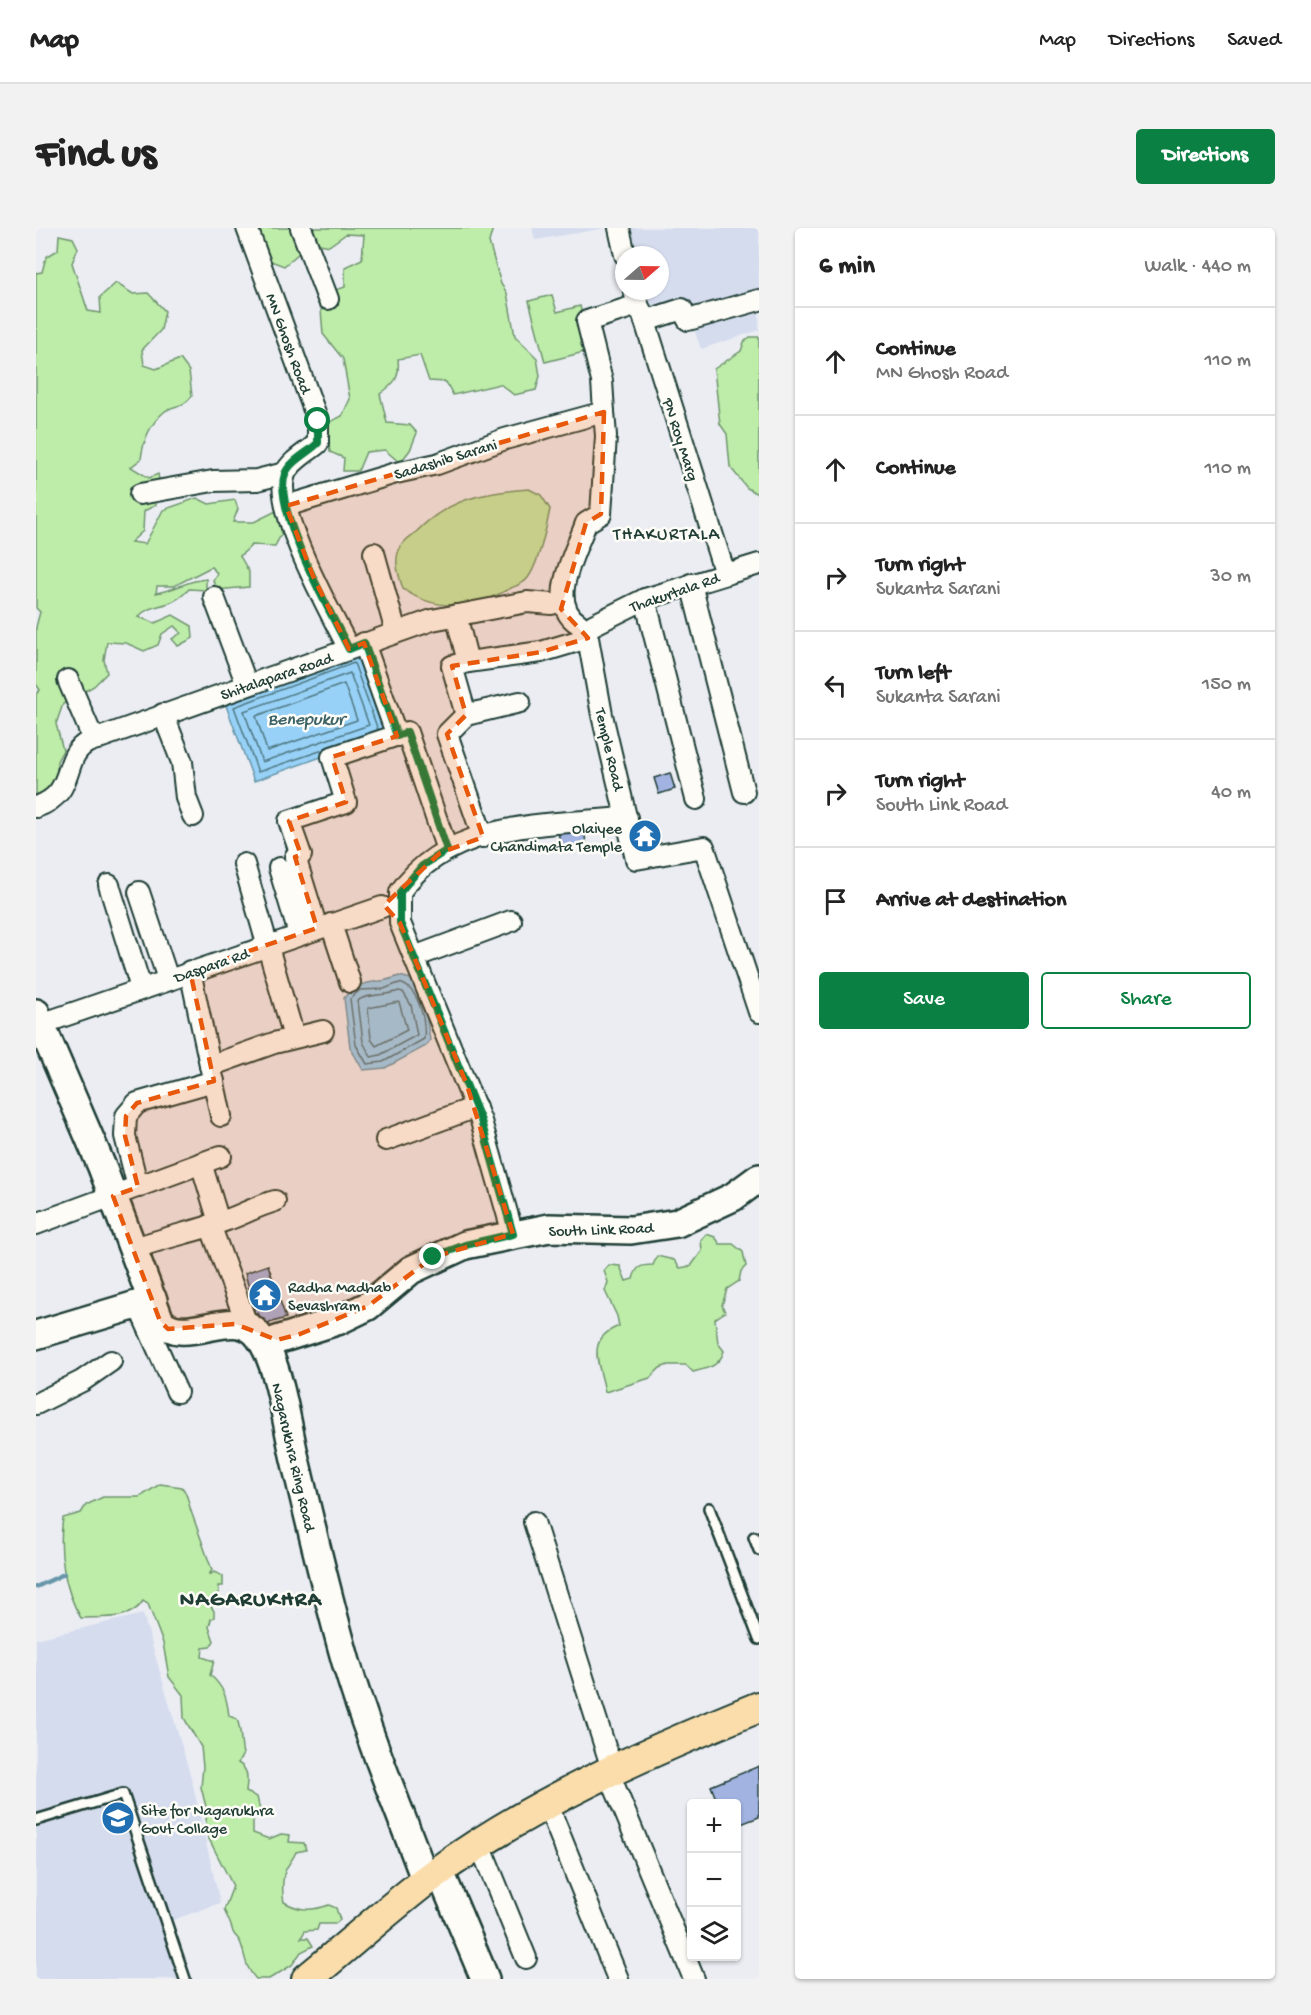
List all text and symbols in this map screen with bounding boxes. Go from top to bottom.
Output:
text: Map [30,25,79,58]
text: Map [1039,29,1076,54]
text: Directions [1109,29,1194,54]
text: Saved [1227,29,1281,54]
button: Directions [1136,129,1275,184]
text: Find us [36,132,156,181]
north arrow [615,246,669,300]
text: 6 min [819,252,875,283]
text: Walk · 440 m [1145,256,1251,279]
street label: MN Ghosh Road [260,291,314,399]
text: Continue [876,337,956,363]
icon: ahead [819,345,852,378]
text: 110 m [1205,350,1251,373]
text: MN Ghosh Road [876,363,1008,386]
street label: PN Roy Marg [656,395,701,484]
route start [304,407,330,433]
street label: Sadashib Sarani [392,437,500,486]
icon: ahead [819,453,852,486]
text: Continue [876,456,956,482]
text: 110 m [1205,458,1251,481]
district label: THAKURTALA [612,525,721,546]
text: Turn right [876,553,964,579]
icon: right [819,561,852,594]
text: 30 m [1210,566,1251,589]
street label: Thakurtala Rd [627,570,724,619]
text: Sukanta Sarani [876,579,1001,602]
street label: Shitalapara Road [219,650,337,706]
text: Turn left [876,661,950,687]
icon: left [819,669,852,702]
text: 150 m [1202,674,1251,697]
text: Sukanta Sarani [876,687,1001,710]
street label: Temple Road [589,706,627,795]
water label: Benepukur [268,710,348,731]
text: Turn right [876,769,964,795]
icon: right [819,777,852,810]
text: 40 m [1211,782,1251,805]
text: South Link Road [876,795,1007,818]
temple icon: Olaiyee Chandimata Temple [627,818,663,854]
place label: Olaiyee Chandimata Temple [491,821,623,858]
icon: arrive [819,885,852,918]
text: Arrive at destination [876,888,1066,914]
street label: Daspara Rd [171,945,254,989]
button: Save [819,972,1029,1029]
button: Share [1041,972,1251,1029]
street label: South Link Road [548,1220,656,1243]
route end [419,1243,445,1269]
temple icon: Radha Madhab Sevashram [247,1277,283,1313]
place label: Radha Madhab Sevashram [288,1280,392,1317]
street label: Nagarukhra Ring Road [265,1382,318,1535]
district label: NAGARUKHRA [180,1588,323,1614]
map controls [687,1799,741,1961]
button: + [687,1799,741,1853]
school or university icon: Site for Nagarukhra Govt Collage [100,1800,136,1836]
place label: Site for Nagarukhra Govt Collage [141,1803,275,1840]
button: − [687,1853,741,1907]
button: layers [687,1907,741,1961]

